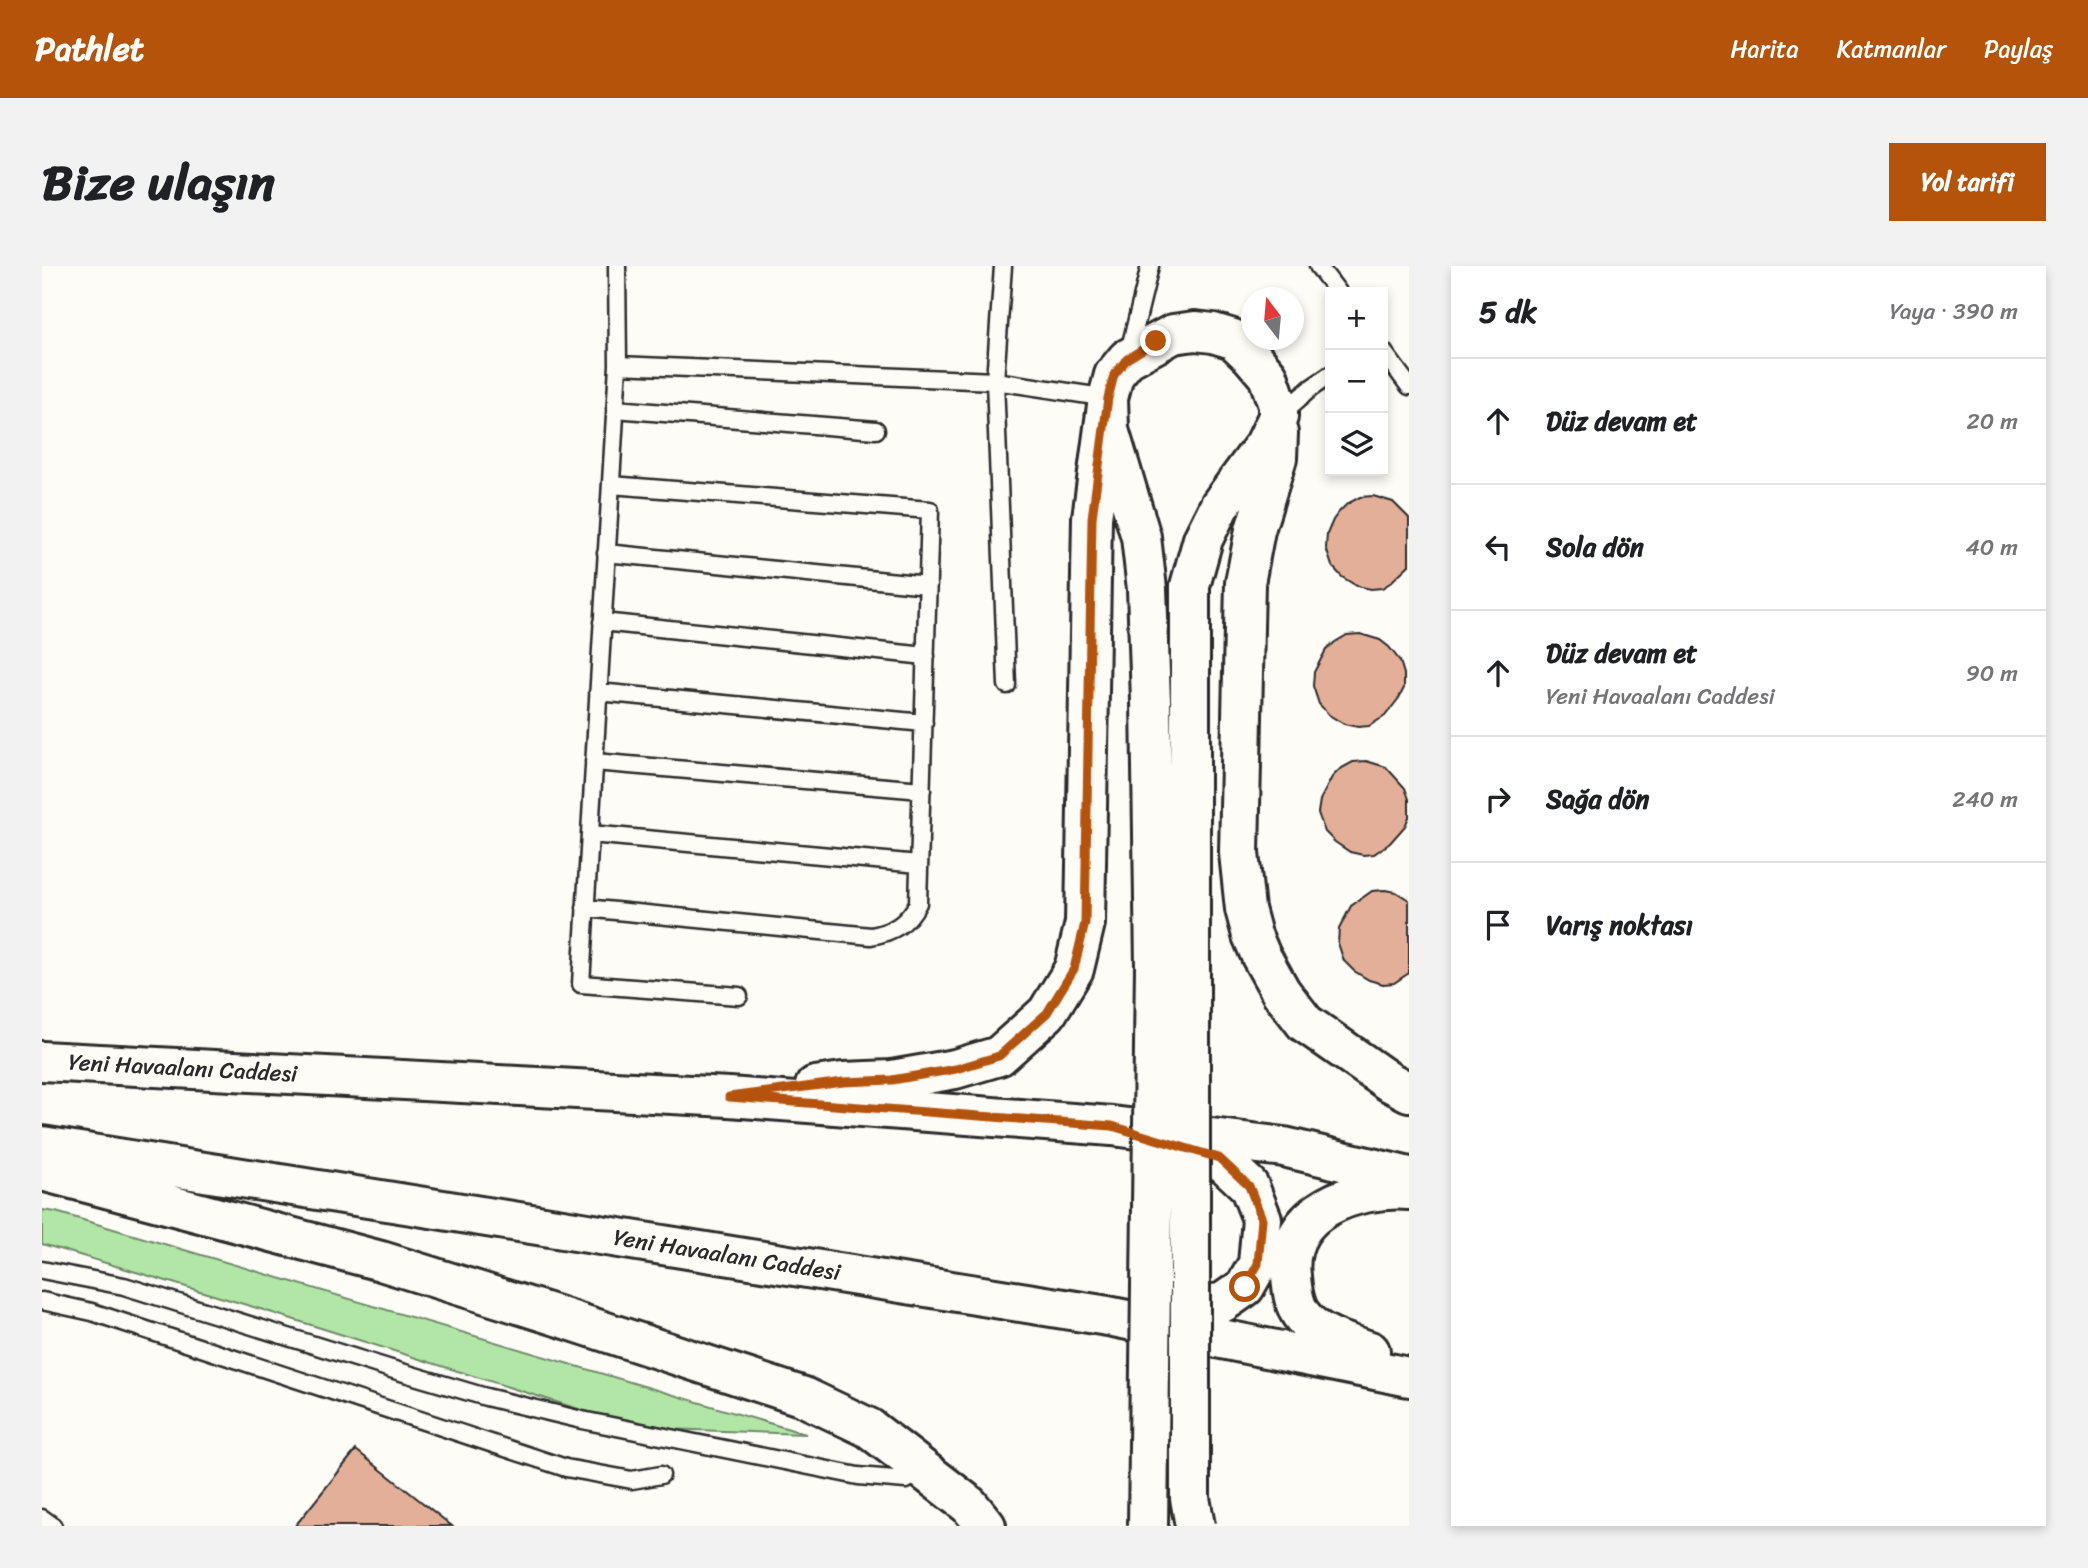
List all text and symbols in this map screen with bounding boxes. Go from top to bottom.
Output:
text: Pathlet [35,20,144,78]
text: Harita [1731,28,1799,70]
text: Katmanlar [1837,28,1946,70]
text: Paylaş [1984,28,2053,70]
text: Bize ulaşın [42,139,275,226]
button: Yol tarifi [1889,143,2046,221]
text: 5 dk [1479,285,1537,339]
north arrow [1241,287,1304,350]
map controls [1325,287,1388,476]
button: + [1325,287,1388,350]
text: Yaya · 390 m [1890,291,2018,332]
route end [1140,325,1171,356]
button: − [1325,350,1388,413]
text: Düz devam et [1546,398,1697,444]
text: 20 m [1967,401,2018,442]
icon: ahead [1479,402,1517,440]
button: layers [1325,413,1388,476]
text: Sola dön [1546,524,1644,570]
text: 40 m [1965,527,2018,568]
icon: left [1479,528,1517,566]
text: Düz devam et [1546,630,1697,676]
text: 90 m [1966,653,2018,694]
icon: ahead [1479,654,1517,692]
text: Yeni Havaalanı Caddesi [1546,676,1775,717]
text: Sağa dön [1546,776,1649,822]
text: 240 m [1952,779,2018,820]
icon: right [1479,780,1517,818]
text: Varış noktası [1546,902,1693,948]
icon: arrive [1479,906,1517,944]
street label: Yeni Havaalanı Caddesi [68,1042,299,1094]
street label: Yeni Havaalanı Caddesi [611,1217,844,1293]
route start [1229,1271,1260,1302]

